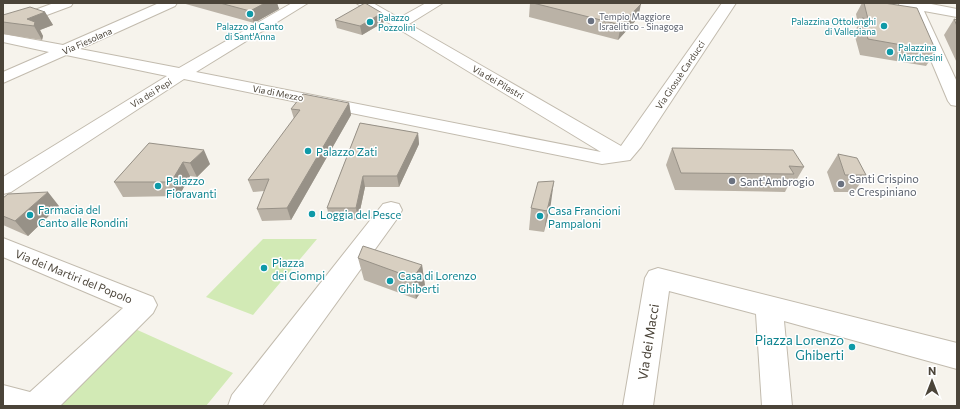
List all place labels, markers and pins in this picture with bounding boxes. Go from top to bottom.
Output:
marker: Palazzo al Canto di Sant'Anna [245,9,255,19]
place label: Tempio Maggiore Israelitico - Sinagoga [599,11,684,32]
place label: Palazzo Pozzolini [378,12,415,33]
marker: Tempio Maggiore Israelitico - Sinagoga [586,16,596,26]
place label: Palazzina Ottolenghi di Vallepiana [791,16,876,37]
marker: Palazzo Pozzolini [365,17,375,27]
place label: Palazzo al Canto di Sant'Anna [216,21,284,42]
marker: Palazzina Ottolenghi di Vallepiana [879,21,889,31]
place label: Palazzina Marchesini [898,42,943,63]
marker: Palazzina Marchesini [885,47,895,57]
place label: Palazzo Zati [316,145,377,158]
marker: Palazzo Zati [303,146,313,156]
place label: Santi Crispino e Crespiniano [849,172,919,198]
place label: Palazzo Fioravanti [166,174,217,200]
place label: Sant'Ambrogio [740,175,815,188]
marker: Sant'Ambrogio [727,176,737,186]
marker: Santi Crispino e Crespiniano [836,179,846,189]
marker: Palazzo Fioravanti [153,181,163,191]
place label: Farmacia del Canto alle Rondini [38,203,128,229]
place label: Casa Francioni Pampaloni [548,204,621,230]
place label: Loggia del Pesce [320,208,401,221]
marker: Loggia del Pesce [307,209,317,219]
marker: Farmacia del Canto alle Rondini [25,210,35,220]
marker: Casa Francioni Pampaloni [535,211,545,221]
place label: Piazza dei Ciompi [272,256,325,282]
marker: Piazza dei Ciompi [259,263,269,273]
place label: Casa di Lorenzo Ghiberti [398,269,477,295]
marker: Casa di Lorenzo Ghiberti [385,276,395,286]
place label: Piazza Lorenzo Ghiberti [755,332,844,363]
marker: Piazza Lorenzo Ghiberti [847,342,857,352]

